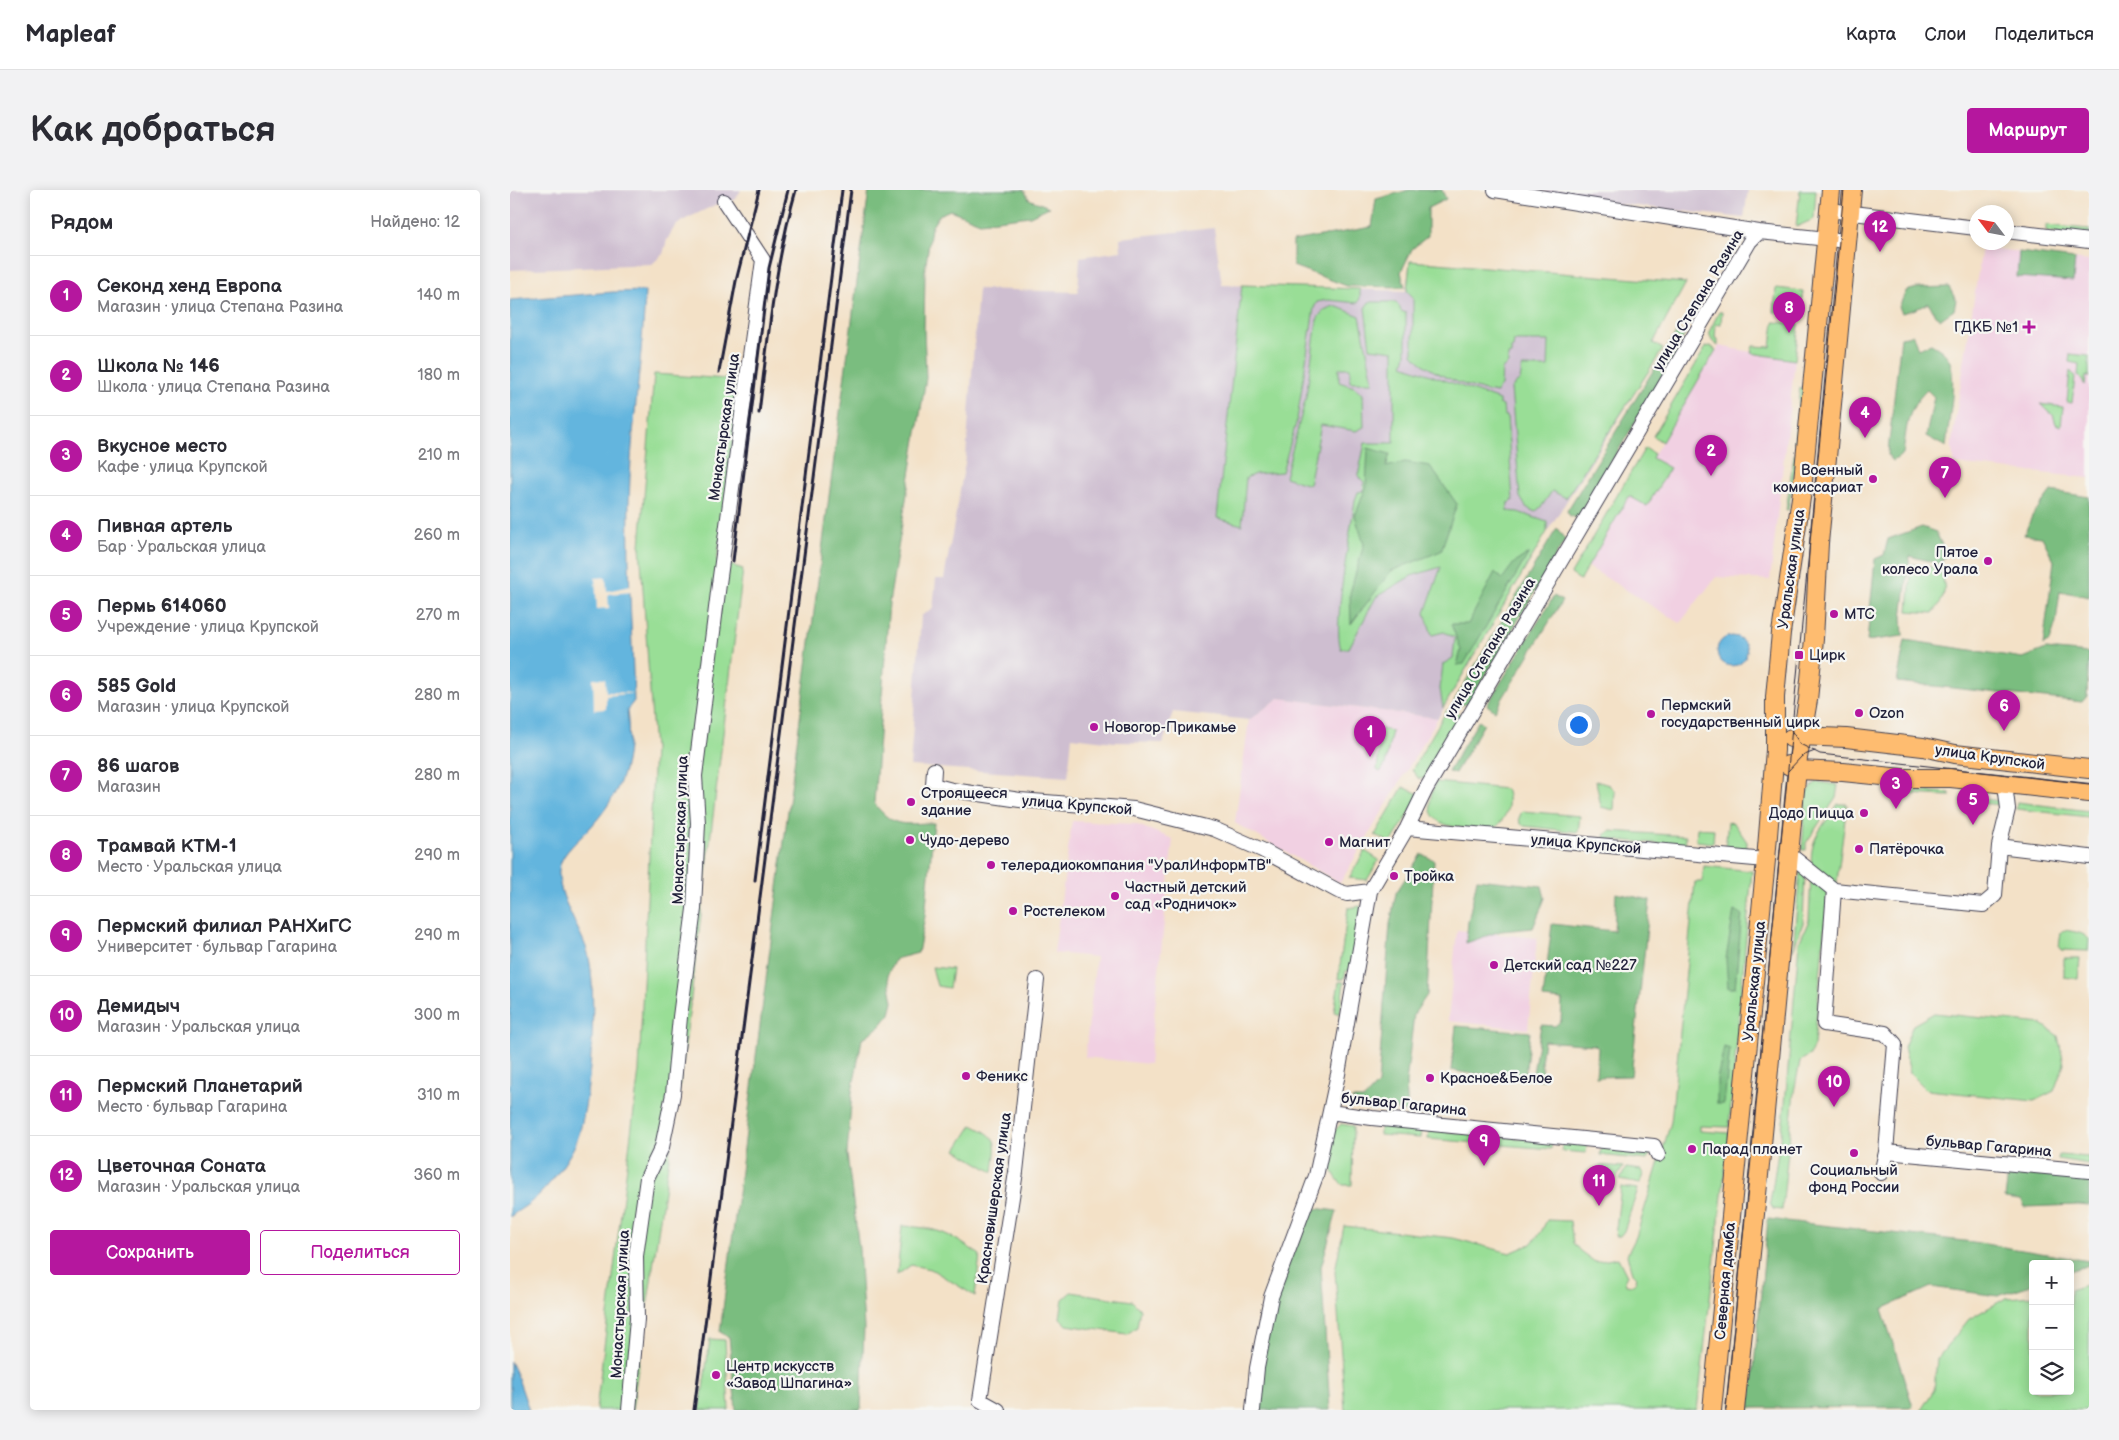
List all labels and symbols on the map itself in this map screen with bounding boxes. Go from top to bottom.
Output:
north arrow [1969,205,2014,250]
pin: 12 [1864,211,1896,252]
street label: улица Степана Разина [1649,226,1748,374]
pin: 8 [1773,292,1805,333]
place label: ГДКБ №1 [1954,318,2018,337]
marker: ГДКБ №1 [2022,320,2036,334]
street label: Монастырская улица [705,352,744,502]
pin: 4 [1849,397,1881,438]
pin: 2 [1695,435,1727,476]
pin: 7 [1929,457,1961,498]
place label: Военный комиссариат [1773,461,1863,497]
marker: Военный комиссариат [1867,473,1879,485]
street label: Уральская улица [1774,508,1809,630]
place label: Пятое колесо Урала [1882,543,1978,579]
marker: Пятое колесо Урала [1982,555,1994,567]
street label: улица Степана Разина [1441,574,1540,722]
place label: МТС [1844,605,1875,624]
marker: МТС [1828,608,1840,620]
place label: Цирк [1809,646,1845,665]
marker: Цирк [1793,649,1805,661]
pin: 6 [1988,690,2020,731]
place label: Пермский государственный цирк [1661,696,1820,732]
place label: Ozon [1869,704,1904,723]
marker: Ozon [1853,707,1865,719]
marker: Пермский государственный цирк [1645,708,1657,720]
your location [1566,712,1592,738]
pin: 1 [1354,716,1386,757]
place label: Новогор-Прикамье [1104,718,1236,737]
marker: Новогор-Прикамье [1088,721,1100,733]
street label: улица Крупской [1934,740,2046,775]
street label: Монастырская улица [668,755,693,905]
pin: 3 [1880,768,1912,809]
place label: Строящееся здание [921,784,1007,820]
pin: 5 [1957,784,1989,825]
street label: улица Крупской [1021,791,1133,820]
marker: Строящееся здание [905,796,917,808]
place label: Додо Пицца [1769,804,1854,823]
marker: Додо Пицца [1858,807,1870,819]
street label: улица Крупской [1530,830,1642,859]
place label: Чудо-дерево [920,831,1009,850]
place label: Магнит [1339,833,1390,852]
marker: Чудо-дерево [904,834,916,846]
marker: Магнит [1323,836,1335,848]
place label: Пятёрочка [1869,840,1944,859]
marker: Пятёрочка [1853,843,1865,855]
place label: телерадиокомпания "УралИнформТВ" [1001,856,1271,875]
marker: телерадиокомпания "УралИнформТВ" [985,859,997,871]
place label: Тройка [1404,867,1454,886]
marker: Тройка [1388,870,1400,882]
place label: Частный детский сад «Родничок» [1125,878,1247,914]
marker: Частный детский сад «Родничок» [1109,890,1121,902]
place label: Ростелеком [1023,902,1105,921]
marker: Ростелеком [1007,905,1019,917]
street label: Уральская улица [1739,920,1770,1042]
place label: Детский сад №227 [1504,956,1637,975]
marker: Детский сад №227 [1488,959,1500,971]
pin: 10 [1818,1066,1850,1107]
place label: Феникс [976,1067,1029,1086]
place label: Красное&Белое [1440,1069,1552,1088]
marker: Феникс [960,1070,972,1082]
marker: Красное&Белое [1424,1072,1436,1084]
street label: бульвар Гагарина [1340,1088,1468,1121]
street label: Красновишерская улица [973,1111,1016,1285]
pin: 9 [1468,1125,1500,1166]
street label: бульвар Гагарина [1925,1132,2053,1161]
place label: Парад планет [1702,1140,1803,1159]
marker: Парад планет [1686,1143,1698,1155]
marker: Социальный фонд России [1848,1147,1860,1159]
place label: Социальный фонд России [1809,1161,1899,1197]
pin: 11 [1583,1165,1615,1206]
street label: Северная дамба [1711,1221,1740,1341]
street label: Монастырская улица [607,1229,634,1379]
place label: Центр искусств «Завод Шпагина» [726,1357,852,1393]
marker: Центр искусств «Завод Шпагина» [710,1369,722,1381]

